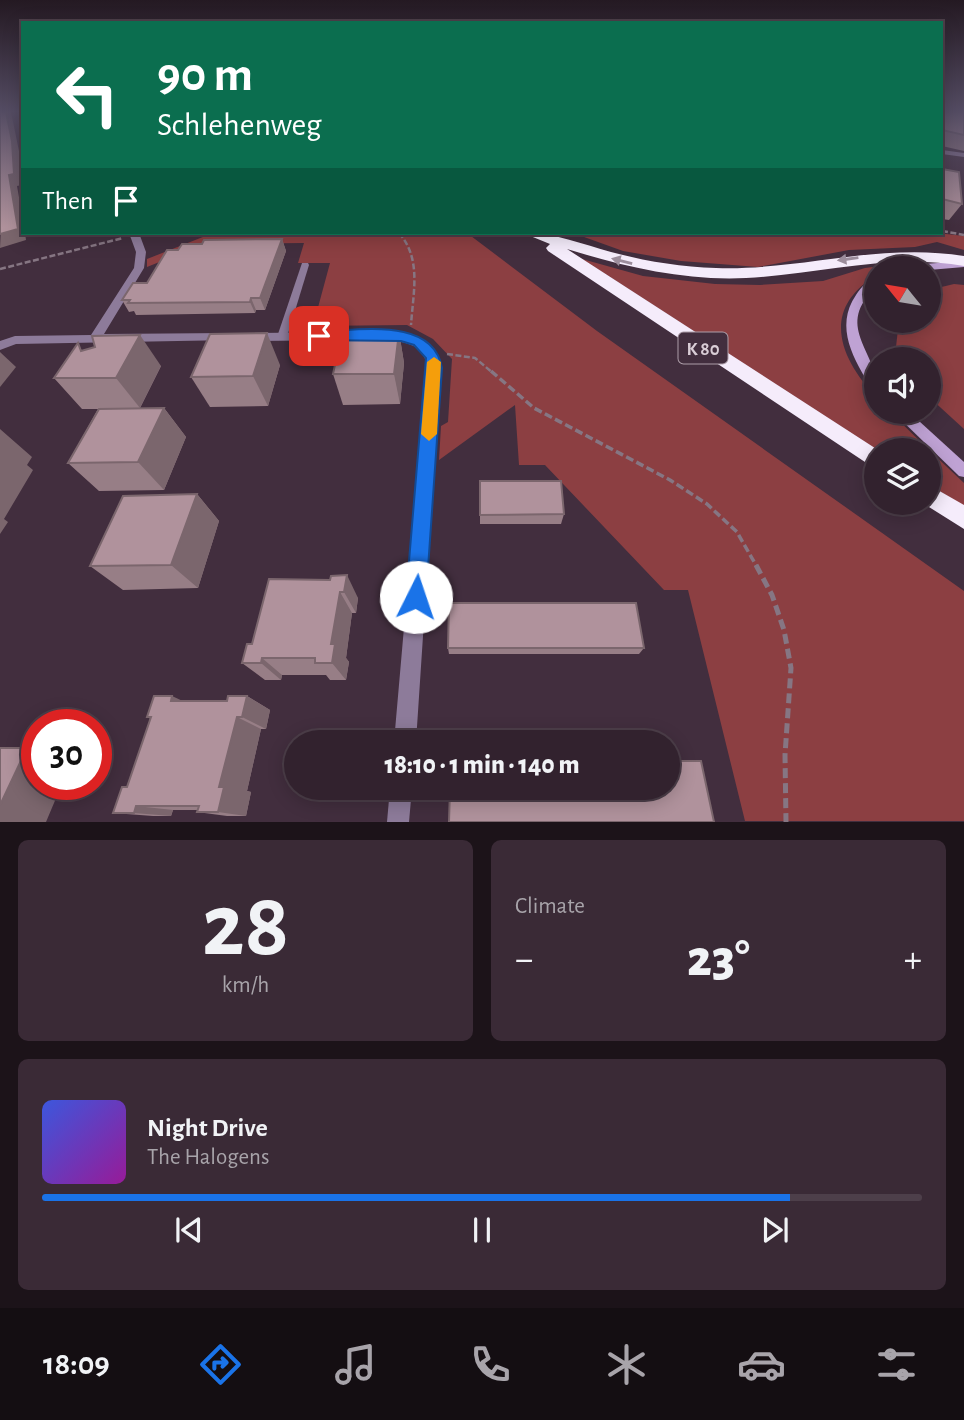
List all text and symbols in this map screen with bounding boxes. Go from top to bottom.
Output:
icon: left [42,49,133,140]
text: 90 m [157,51,253,100]
text: Schlehenweg [157,109,322,141]
icon: arrive [107,182,145,220]
text: Then [42,188,93,214]
one-way arrow [836,253,858,264]
one-way arrow [611,255,633,266]
north arrow [864,256,942,332]
map controls [864,256,941,515]
pin [289,306,349,366]
icon: arrive [300,317,338,355]
road number: K 80 [678,332,728,364]
button: sound [864,347,941,424]
button: layers [864,438,941,515]
position arrow [379,560,453,634]
speed limit sign: 30 [21,709,112,800]
text: 18:10 · 1 min · 140 m [384,752,580,778]
text: 28 [202,881,289,972]
text: Climate [515,895,585,918]
text: 23° [687,933,750,985]
text: − [515,941,533,979]
text: + [904,941,922,979]
text: km/h [222,974,269,997]
text: Night Drive [147,1115,268,1141]
text: The Halogens [147,1146,269,1169]
icon: previous [170,1211,208,1249]
icon: pause [463,1211,501,1249]
icon: next [756,1211,794,1249]
icon: directions [196,1340,245,1389]
icon: music [331,1340,380,1389]
icon: phone [466,1340,515,1389]
icon: climate [602,1340,651,1389]
icon: car [737,1340,786,1389]
icon: filters [872,1340,921,1389]
text: 18:09 [43,1348,110,1380]

